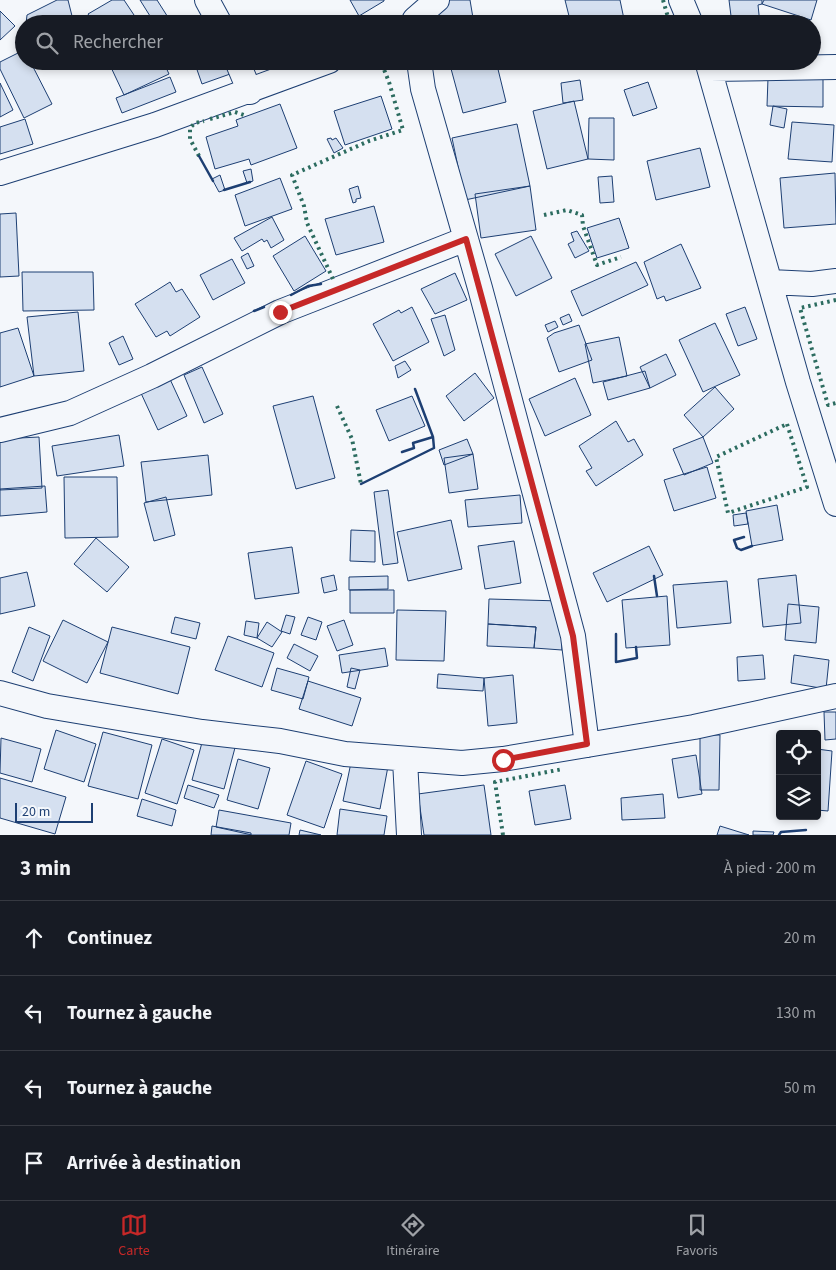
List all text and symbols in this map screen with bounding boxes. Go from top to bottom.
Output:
search box [15,15,821,70]
icon: search [33,29,61,57]
text: Rechercher [73,29,163,56]
route end [269,301,292,324]
map controls [776,730,821,820]
button: locate [776,730,821,775]
route start [492,749,515,772]
button: layers [776,775,821,820]
scale bar [15,800,92,823]
text: 20 m [22,802,50,822]
text: 3 min [20,853,71,883]
text: À pied · 200 m [724,857,816,879]
icon: ahead [20,924,48,952]
text: Continuez [67,925,152,952]
text: 20 m [784,927,816,949]
icon: left [20,999,48,1027]
text: Tournez à gauche [67,1000,212,1027]
text: 130 m [776,1002,816,1024]
icon: left [20,1074,48,1102]
text: Tournez à gauche [67,1075,212,1102]
text: 50 m [784,1077,816,1099]
icon: arrive [20,1149,48,1177]
text: Arrivée à destination [67,1150,241,1177]
tab: Carte [118,1211,150,1261]
tab: Itinéraire [386,1211,439,1261]
tab: Favoris [676,1211,718,1261]

